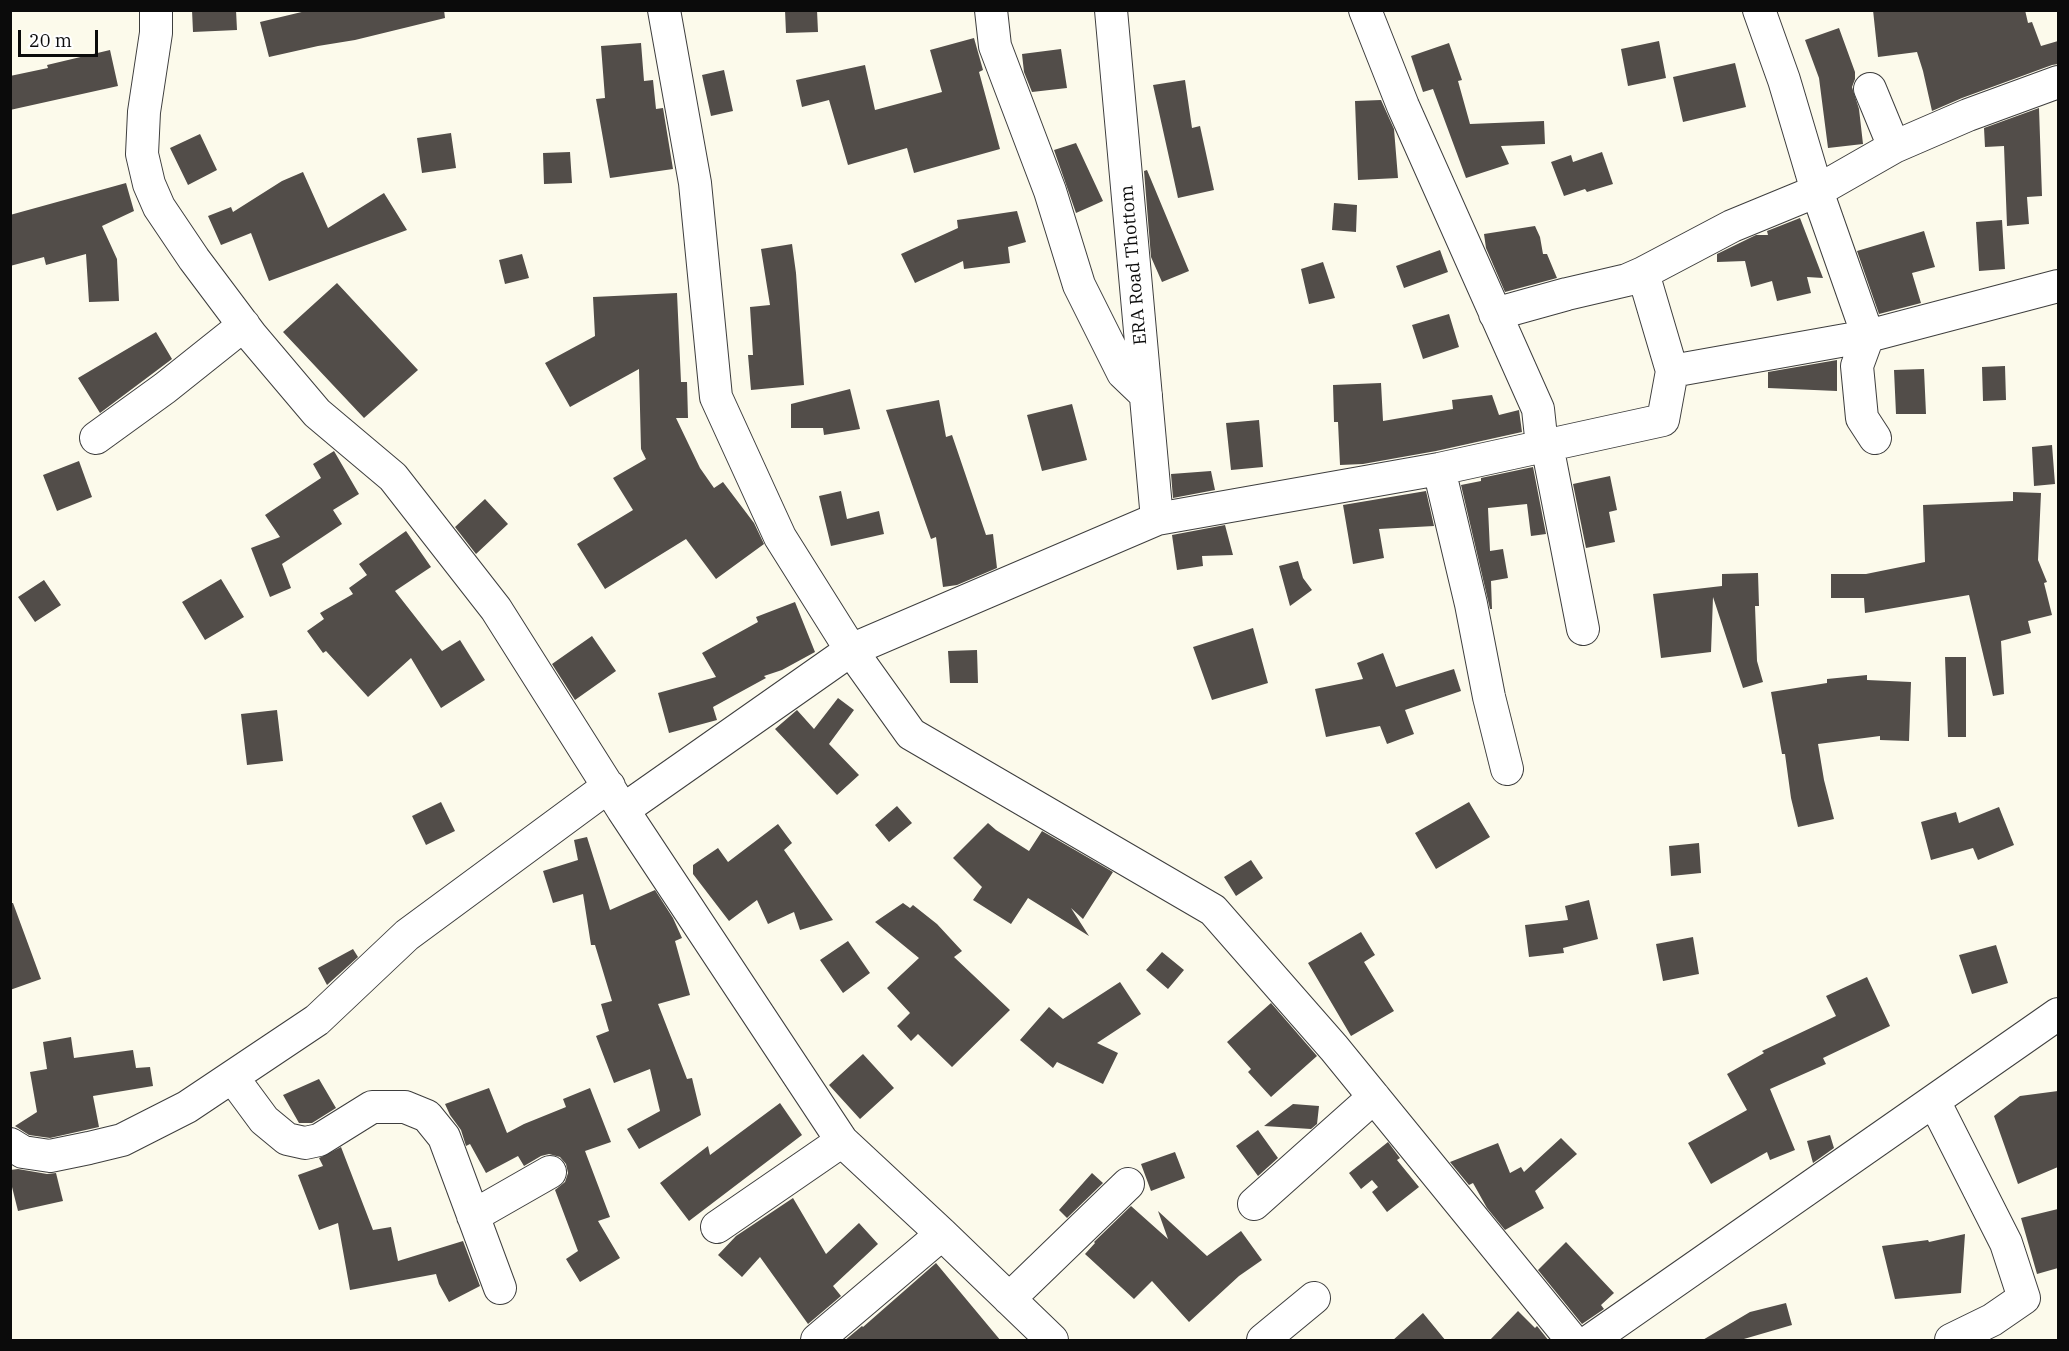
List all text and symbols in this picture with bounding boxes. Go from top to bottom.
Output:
scale bar [21,18,100,56]
text: 20 m [29,29,72,52]
street label: ERA Road Thottom [1116,184,1152,346]

